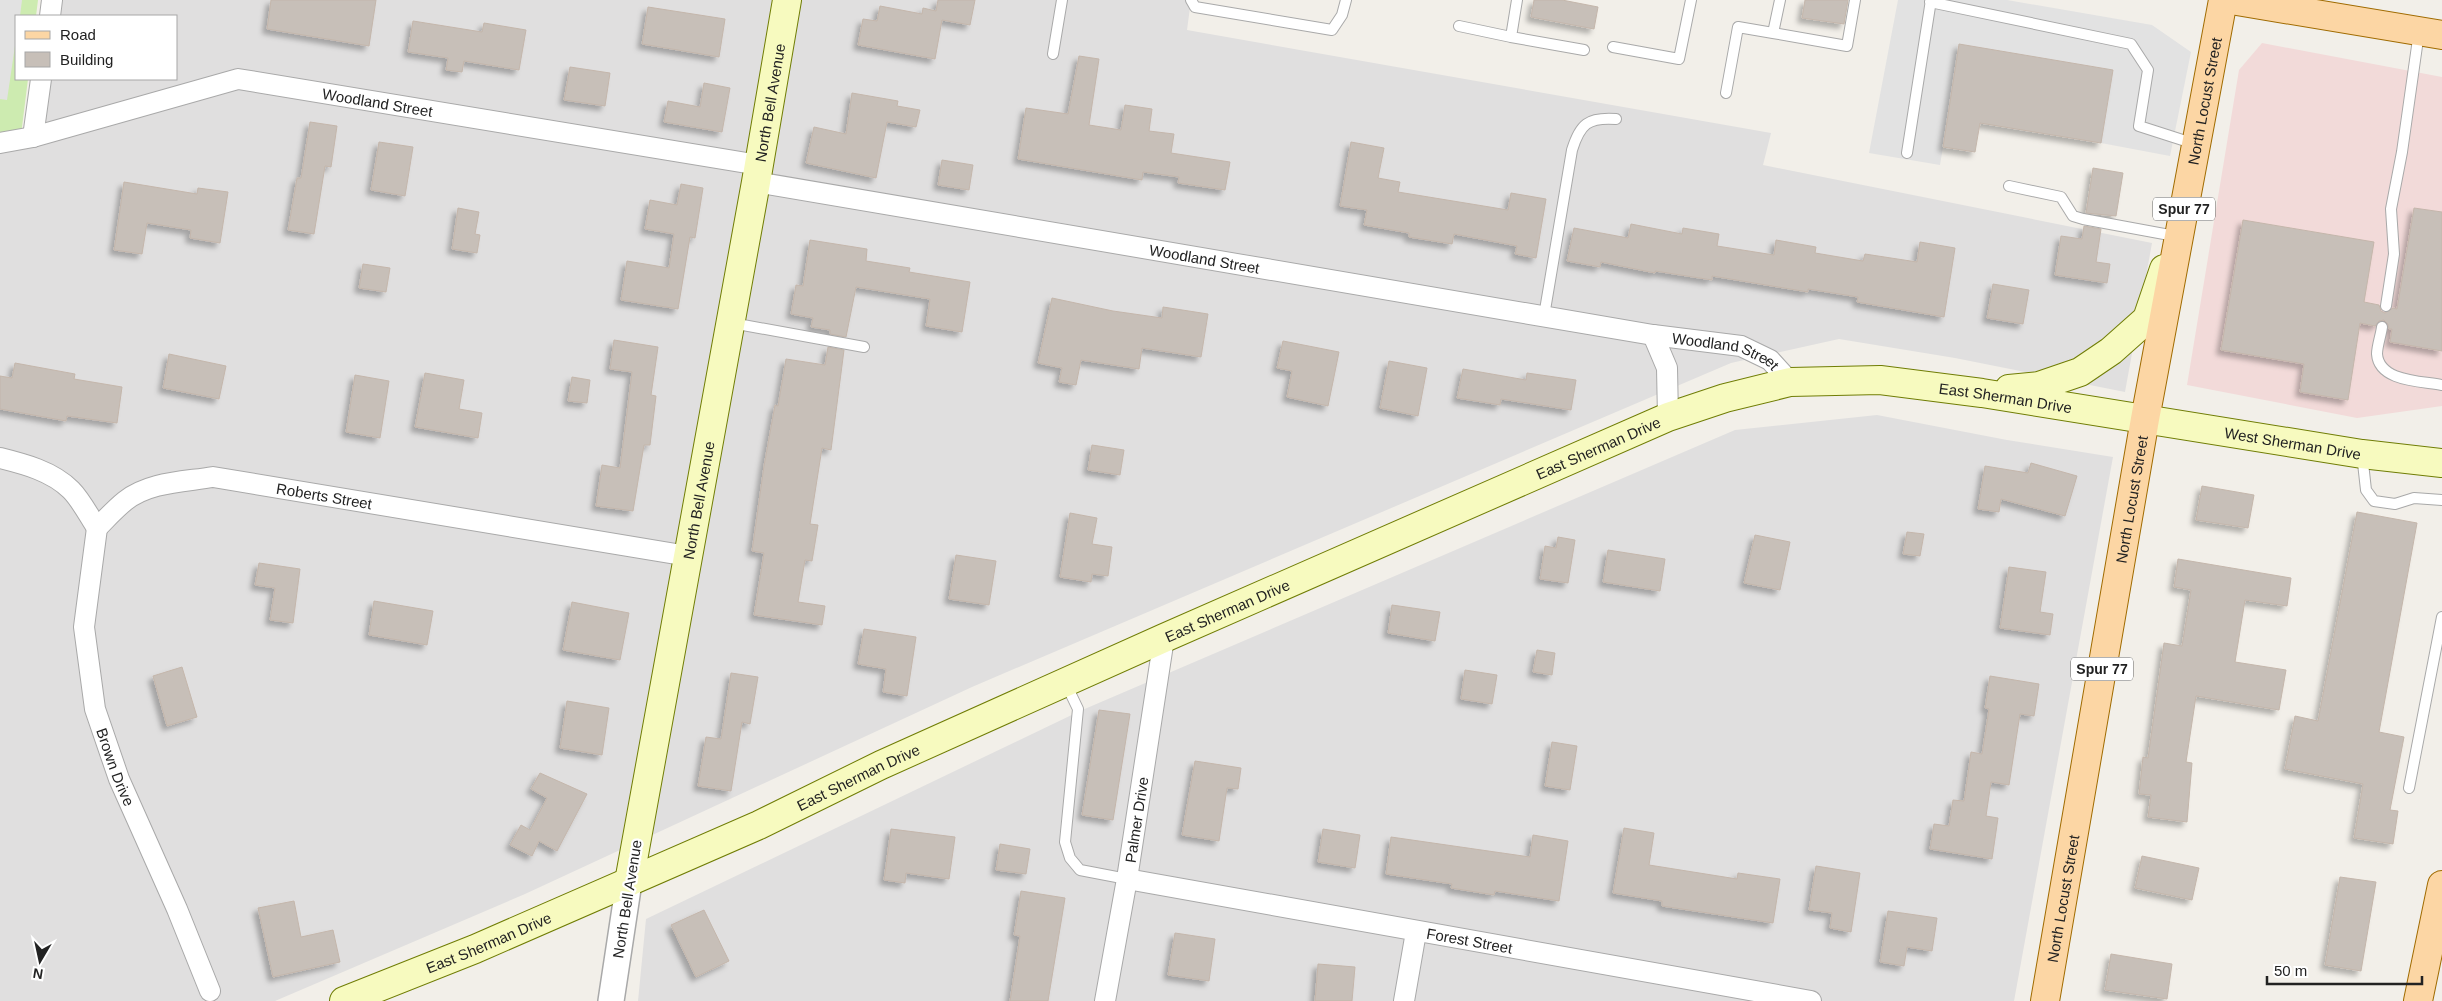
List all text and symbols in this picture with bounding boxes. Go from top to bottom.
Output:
legend [15,15,178,80]
text: Road [60,26,96,43]
street label: North Locust Street [2184,35,2225,166]
street label: North Bell Avenue [751,42,788,163]
text: Building [60,51,113,68]
street label: Woodland Street [321,85,435,120]
road number: Spur 77 [2153,198,2215,220]
street label: Woodland Street [1148,241,1262,276]
street label: Woodland Street [1671,329,1784,374]
street label: East Sherman Drive [1938,379,2073,416]
street label: East Sherman Drive [1533,413,1663,482]
street label: West Sherman Drive [2223,424,2362,462]
street label: North Locust Street [2112,433,2151,565]
street label: North Bell Avenue [679,440,717,561]
street label: Roberts Street [275,479,374,512]
street label: East Sherman Drive [1162,576,1292,645]
road number: Spur 77 [2071,658,2133,681]
street label: Brown Drive [94,726,138,808]
street label: East Sherman Drive [794,740,922,814]
street label: Palmer Drive [1121,776,1151,864]
street label: North Locust Street [2043,833,2082,964]
street label: North Bell Avenue [609,839,645,959]
street label: East Sherman Drive [423,908,554,976]
street label: Forest Street [1425,924,1515,956]
north arrow [15,936,65,986]
scale bar [2267,954,2422,986]
text: 50 m [2274,962,2307,979]
text: N [32,965,44,983]

